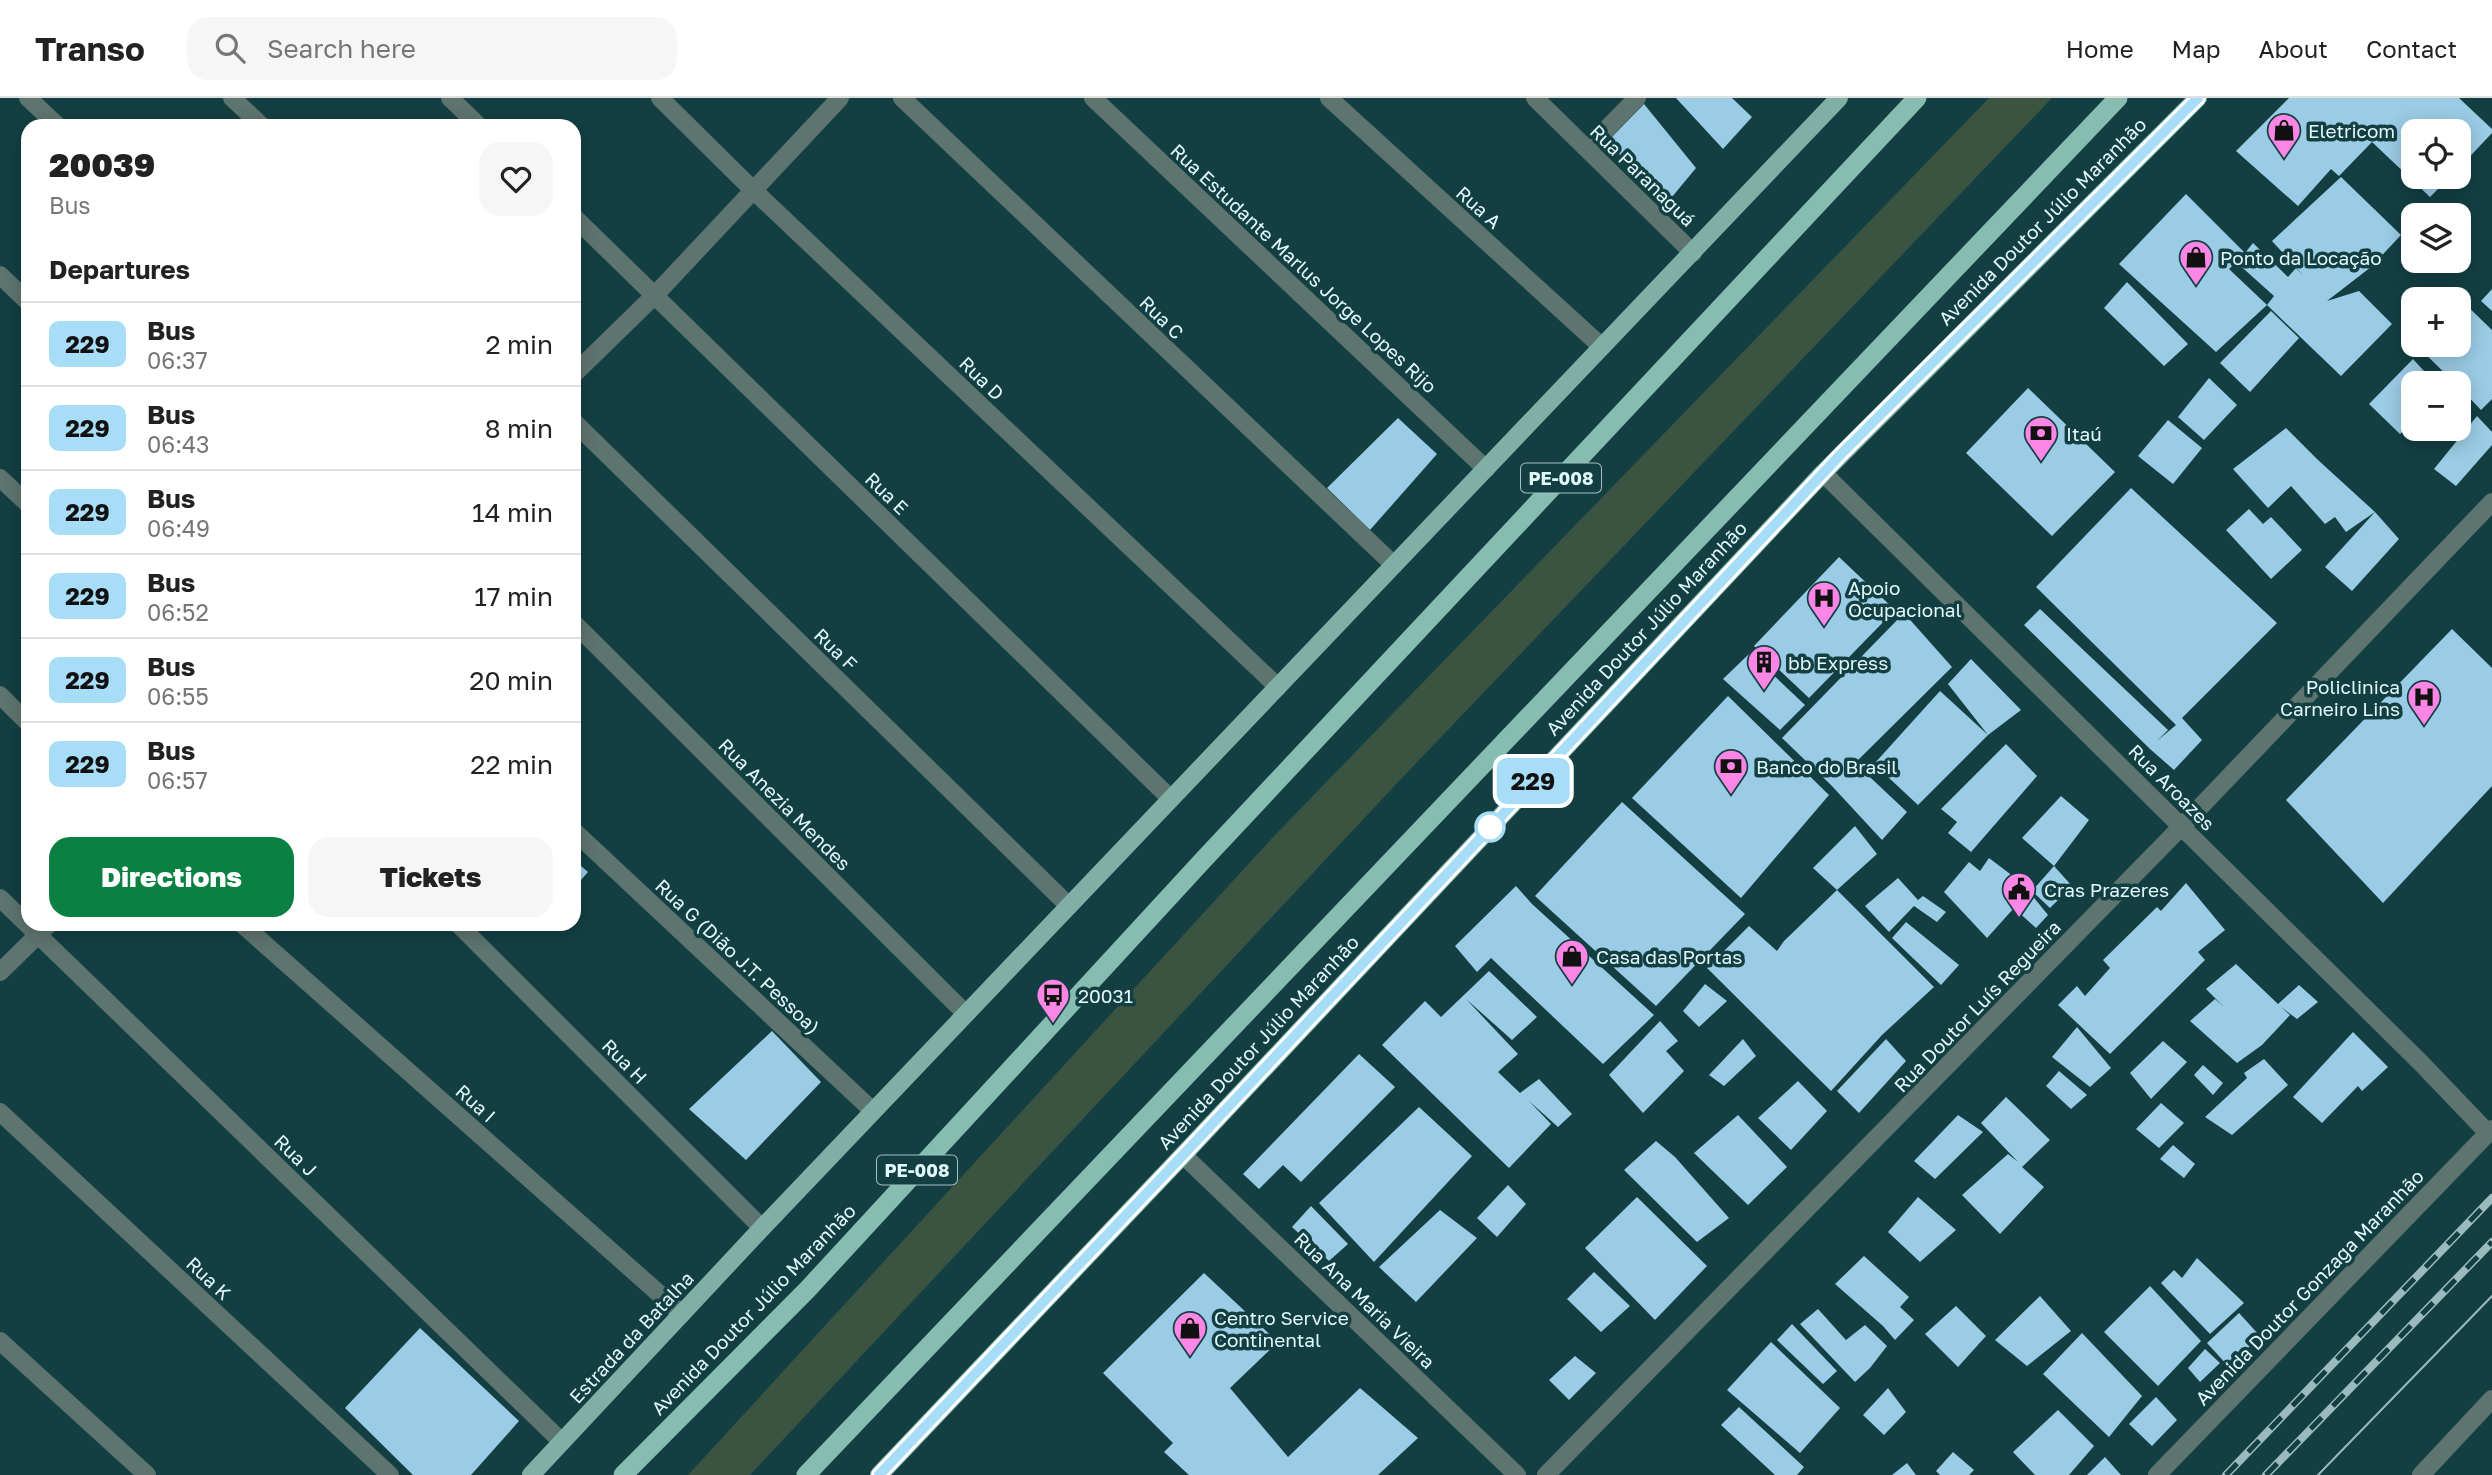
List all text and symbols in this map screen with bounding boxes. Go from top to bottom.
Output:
search box [187,17,677,80]
text: Transo [35,29,145,68]
icon: search [211,29,249,67]
text: Search here [267,33,416,64]
text: Home [2066,34,2134,63]
text: Map [2172,34,2221,63]
text: About [2259,34,2328,63]
text: Contact [2366,34,2457,63]
shop icon: Eletricom [2265,111,2303,160]
street label: Avenida Doutor Júlio Maranhão [1933,112,2151,330]
street label: Rua Paranaguá [1586,119,1700,231]
place label: Eletricom [2308,119,2395,142]
map controls [2401,119,2471,441]
button: locate [2401,119,2471,189]
street label: Rua Estudante Marlus Jorge Lopes Rijo [1166,138,1442,398]
button: heart [479,142,553,216]
text: 20039 [49,145,155,184]
street label: Rua A [1452,181,1506,233]
text: Bus [49,191,91,219]
button: layers [2401,203,2471,273]
shop icon: Ponto da Locação [2177,238,2215,287]
place label: Ponto da Locação [2220,246,2382,269]
text: Departures [49,254,190,285]
button: + [2401,287,2471,357]
street label: Rua C [1135,291,1189,343]
text: Bus [147,315,195,346]
text: 229 [65,329,110,358]
text: 2 min [485,329,553,360]
text: 06:37 [147,346,208,374]
street label: Rua D [955,351,1009,405]
button: − [2401,371,2471,441]
text: Bus [147,399,195,430]
text: 229 [65,413,110,442]
text: 8 min [485,413,553,444]
bank icon: Itaú [2022,414,2060,463]
place label: Itaú [2066,422,2102,445]
text: 06:43 [147,430,210,458]
road number: PE-008 [1521,464,1601,492]
street label: Rua E [861,467,913,519]
text: Bus [147,483,195,514]
text: 229 [65,497,110,526]
text: 14 min [472,497,553,528]
text: 06:49 [147,514,210,542]
street label: Avenida Doutor Júlio Maranhão [1541,516,1751,740]
text: Bus [147,567,195,598]
place label: Apoio Ocupacional [1848,576,1962,621]
hospital icon: Apoio Ocupacional [1805,579,1843,628]
text: 229 [65,581,110,610]
text: 17 min [474,581,553,612]
text: 06:52 [147,598,209,626]
street label: Rua F [810,623,862,675]
building icon: bb Express [1745,643,1783,692]
text: Bus [147,651,195,682]
place label: bb Express [1788,651,1888,674]
text: 229 [65,665,110,694]
text: 20 min [469,665,553,696]
place label: Policlinica Carneiro Lins [2280,675,2400,720]
hospital icon: Policlinica Carneiro Lins [2405,678,2443,727]
text: 06:55 [147,682,209,710]
street label: Rua Anezia Mendes [714,733,856,875]
text: Bus [147,735,195,766]
street label: Rua Aroazes [2124,739,2220,835]
bank icon: Banco do Brasil [1712,747,1750,796]
text: 229 [65,749,110,778]
text: 22 min [470,749,553,780]
place label: Banco do Brasil [1756,755,1897,778]
line badge: 229 [1493,758,1573,804]
text: 06:57 [147,766,208,794]
text: 229 [1511,766,1555,795]
unlabelled marker [1475,812,1505,842]
button: Directions [49,837,294,917]
button: Tickets [308,837,553,917]
public building icon: Cras Prazeres [2000,870,2038,919]
street label: Rua G (Dião J.T. Pessoa) [651,874,825,1038]
place label: Cras Prazeres [2044,878,2169,901]
street label: Rua Doutor Luís Regueira [1889,915,2065,1097]
street label: Avenida Doutor Júlio Maranhão [1153,930,1363,1154]
shop icon: Casa das Portas [1553,937,1591,986]
place label: Casa das Portas [1596,945,1742,968]
bus stop icon: 20031 [1034,976,1072,1025]
place label: 20031 [1078,984,1133,1007]
street label: Rua H [598,1034,652,1088]
street label: Rua I [451,1079,501,1127]
street label: Rua J [270,1129,322,1181]
road number: PE-008 [877,1156,957,1184]
street label: Avenida Doutor Gonzaga Maranhão [2190,1164,2428,1410]
street label: Avenida Doutor Júlio Maranhão [646,1199,860,1419]
street label: Rua Ana Maria Vieira [1290,1227,1440,1373]
street label: Rua K [182,1252,236,1304]
street label: Estrada da Batalha [564,1266,698,1408]
place label: Centro Service Continental [1214,1306,1349,1351]
shop icon: Centro Service Continental [1171,1309,1209,1358]

